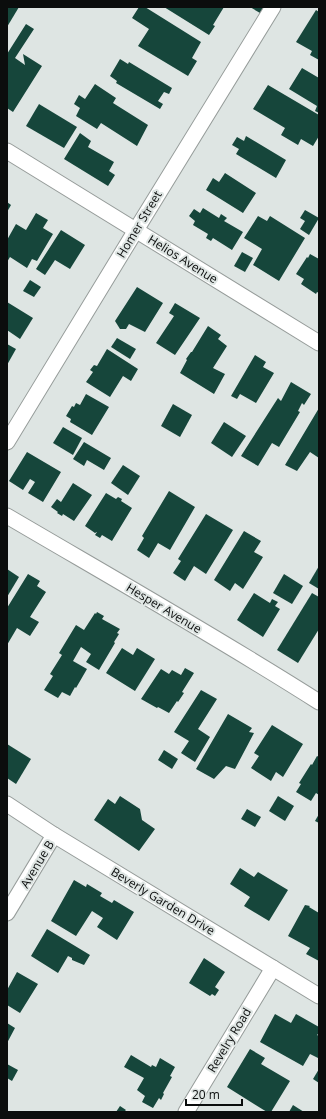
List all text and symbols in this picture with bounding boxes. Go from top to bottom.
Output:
street label: Homer Street [112,187,166,261]
street label: Helios Avenue [145,231,221,287]
street label: Hesper Avenue [123,579,205,637]
street label: Avenue B [16,837,58,891]
street label: Beverly Garden Drive [108,863,218,939]
street label: Revelry Road [203,1005,255,1075]
scale bar [186,1081,242,1107]
text: 20 m [192,1086,220,1103]

